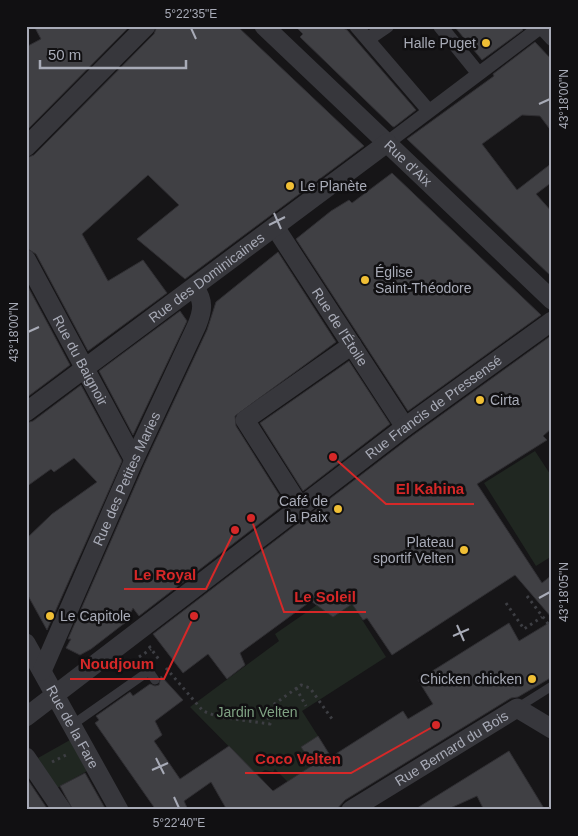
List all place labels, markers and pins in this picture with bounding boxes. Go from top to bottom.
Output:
place label: Halle Puget [404,35,476,51]
marker: Halle Puget [480,37,492,49]
place label: Le Planète [300,178,367,194]
marker: Le Planète [284,180,296,192]
place label: Église Saint-Théodore [375,264,472,296]
marker: Église Saint-Théodore [359,274,371,286]
place label: Cirta [490,392,520,408]
marker: Cirta [474,394,486,406]
callout: El Kahina [386,474,474,504]
place label: Café de la Paix [279,493,328,525]
marker: Café de la Paix [332,503,344,515]
place label: Plateau sportif Velten [373,534,454,566]
marker: Plateau sportif Velten [458,544,470,556]
callout: Le Royal [124,559,206,589]
callout: Le Soleil [284,582,366,612]
place label: Le Capitole [60,608,131,624]
marker: Le Capitole [44,610,56,622]
callout: Noudjoum [70,649,164,679]
place label: Chicken chicken [420,671,522,687]
marker: Chicken chicken [526,673,538,685]
callout: Coco Velten [245,743,351,773]

